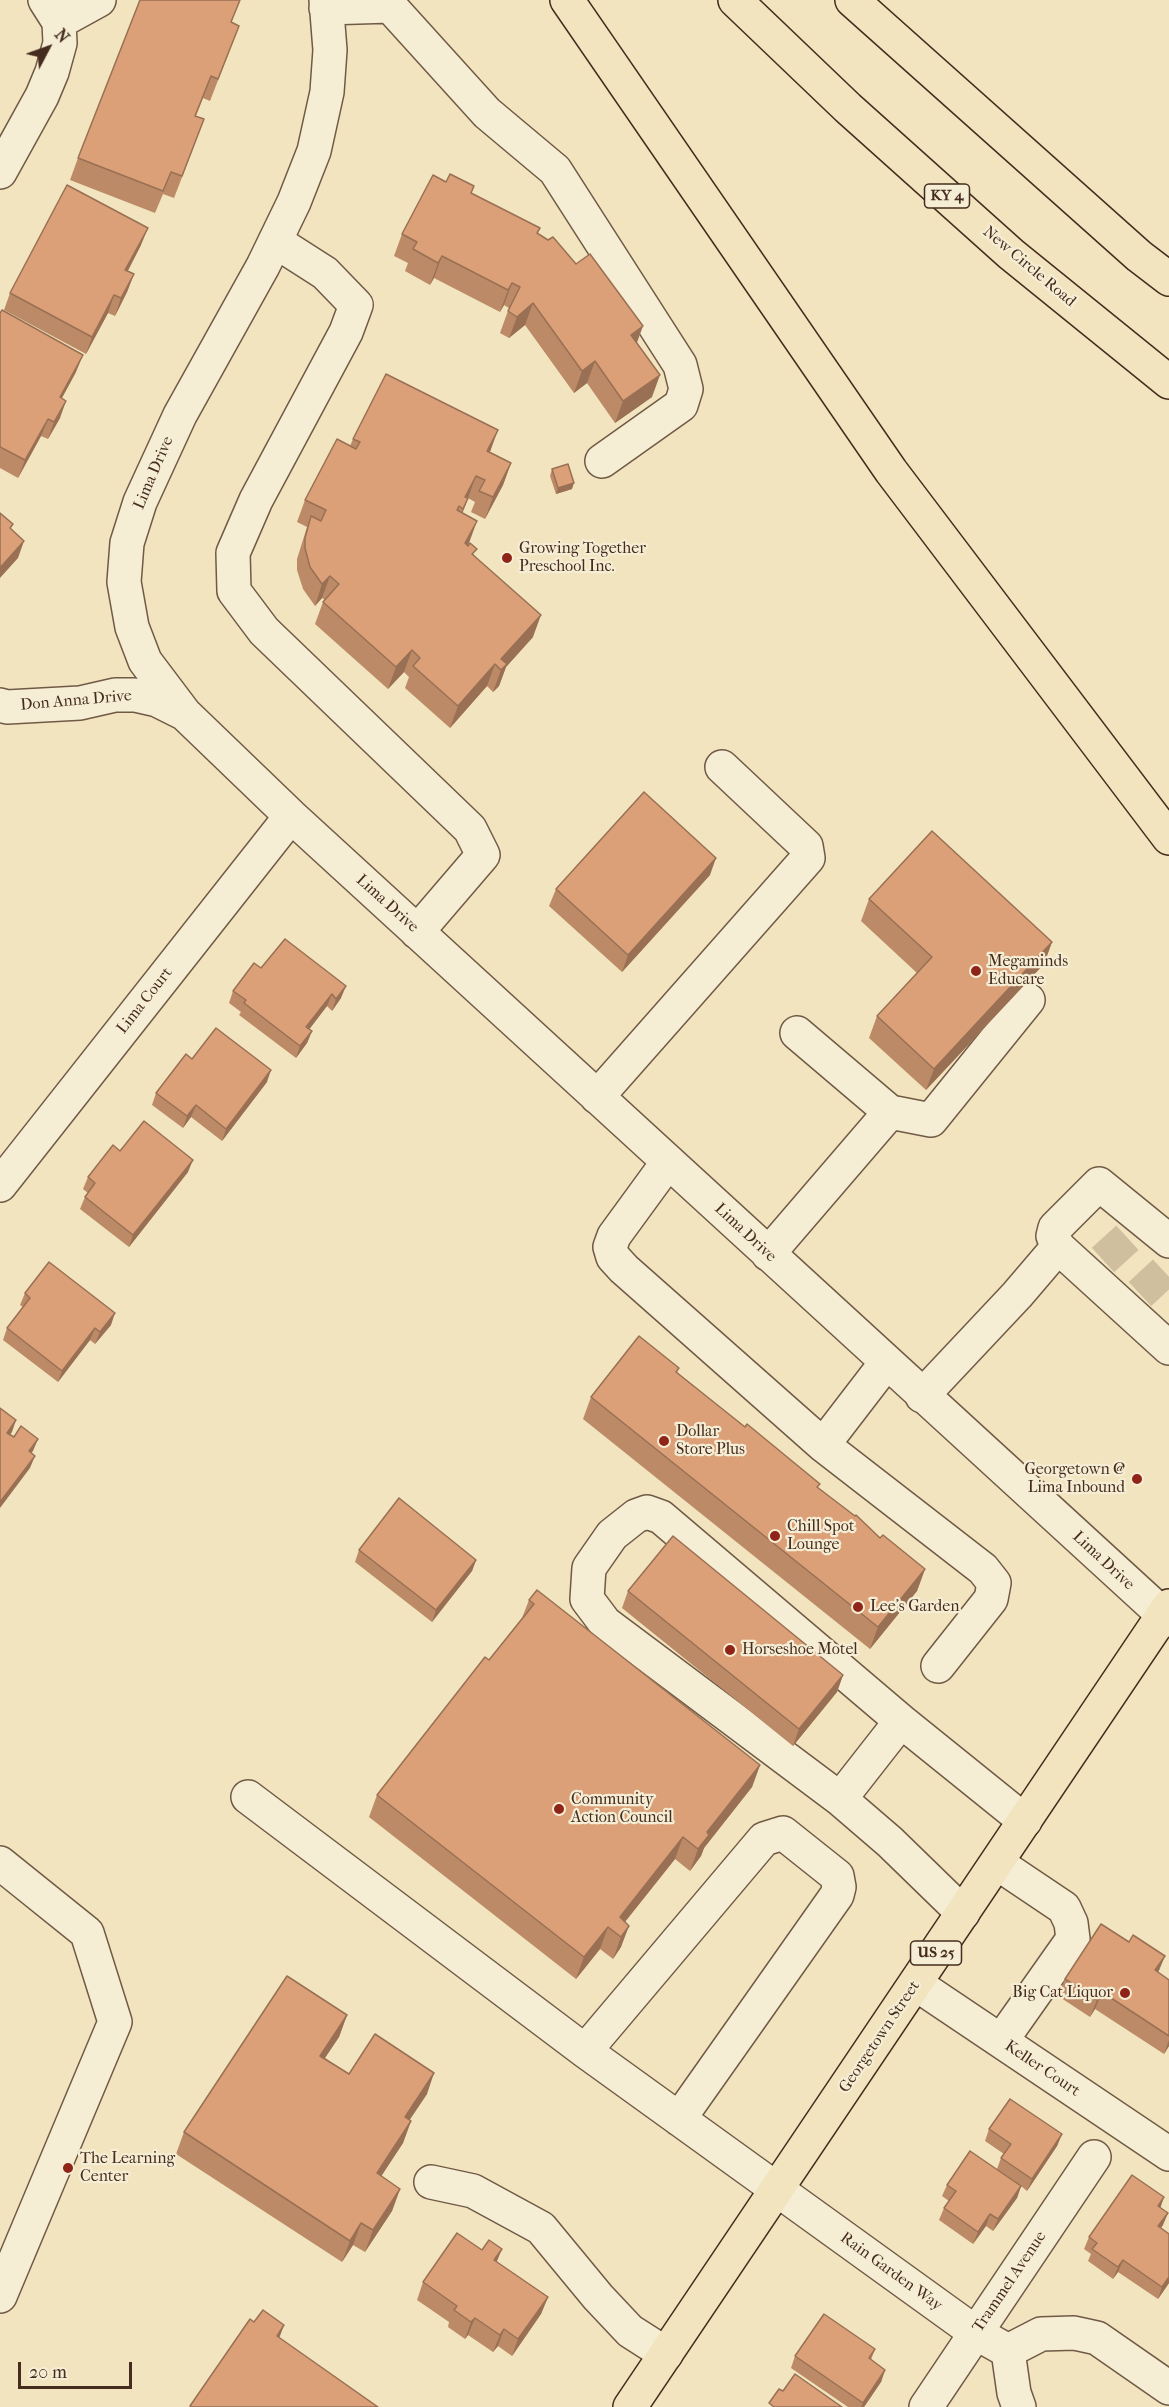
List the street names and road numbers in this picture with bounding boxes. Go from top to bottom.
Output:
road number: KY 4 [924,184,970,208]
street label: New Circle Road [979,223,1079,311]
street label: Lima Drive [130,434,178,512]
street label: Don Anna Drive [19,687,133,715]
street label: Lima Drive [352,871,422,937]
street label: Lima Court [113,964,177,1038]
street label: Lima Drive [710,1200,780,1266]
street label: Lima Drive [1068,1528,1138,1594]
road number: US 25 [910,1941,962,1965]
street label: Georgetown Street [835,1977,925,2097]
street label: Keller Court [1001,2037,1083,2101]
street label: Rain Garden Way [836,2228,946,2316]
street label: Trammel Avenue [969,2228,1051,2336]

